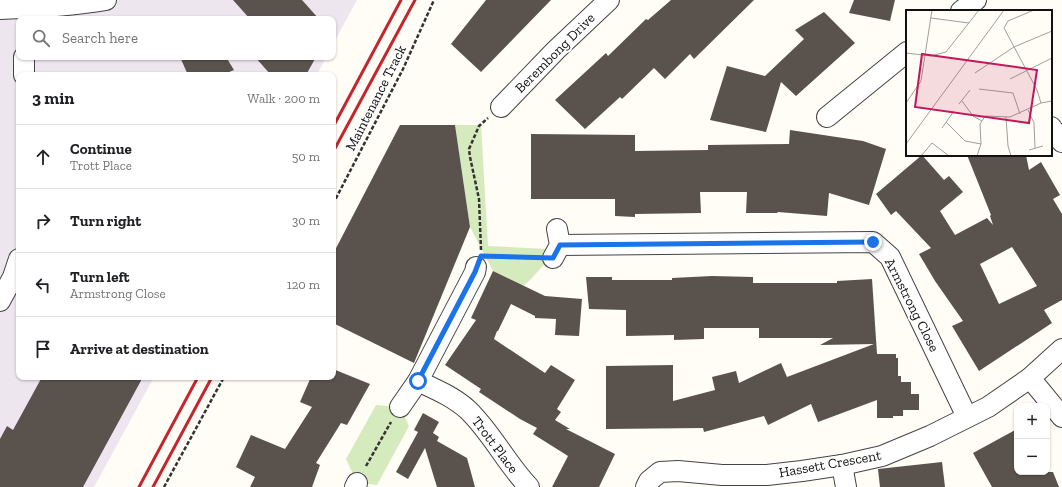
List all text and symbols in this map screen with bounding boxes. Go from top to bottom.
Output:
street label: Berembong Drive [511,9,599,97]
inset map [906,10,1052,156]
search box [16,16,336,60]
icon: search [30,27,52,49]
text: Search here [62,29,138,47]
street label: Maintenance Track [342,42,410,154]
text: 3 min [32,88,74,108]
text: Walk · 200 m [247,91,320,106]
text: Continue [70,140,132,158]
icon: ahead [32,146,54,168]
text: 50 m [292,149,320,164]
text: Trott Place [70,158,132,173]
icon: right [32,210,54,232]
text: Turn right [70,212,141,230]
text: 30 m [292,213,320,228]
route end [864,233,882,251]
street label: Armstrong Close [881,255,943,355]
text: Turn left [70,268,130,286]
icon: left [32,274,54,296]
text: 120 m [287,277,320,292]
text: Armstrong Close [70,286,166,301]
icon: arrive [32,338,54,360]
text: Arrive at destination [70,340,209,358]
route start [409,372,427,390]
map controls [1014,403,1050,475]
button: + [1014,403,1050,439]
street label: Trott Place [468,413,522,477]
button: − [1014,439,1050,475]
street label: Hassett Crescent [778,447,883,481]

